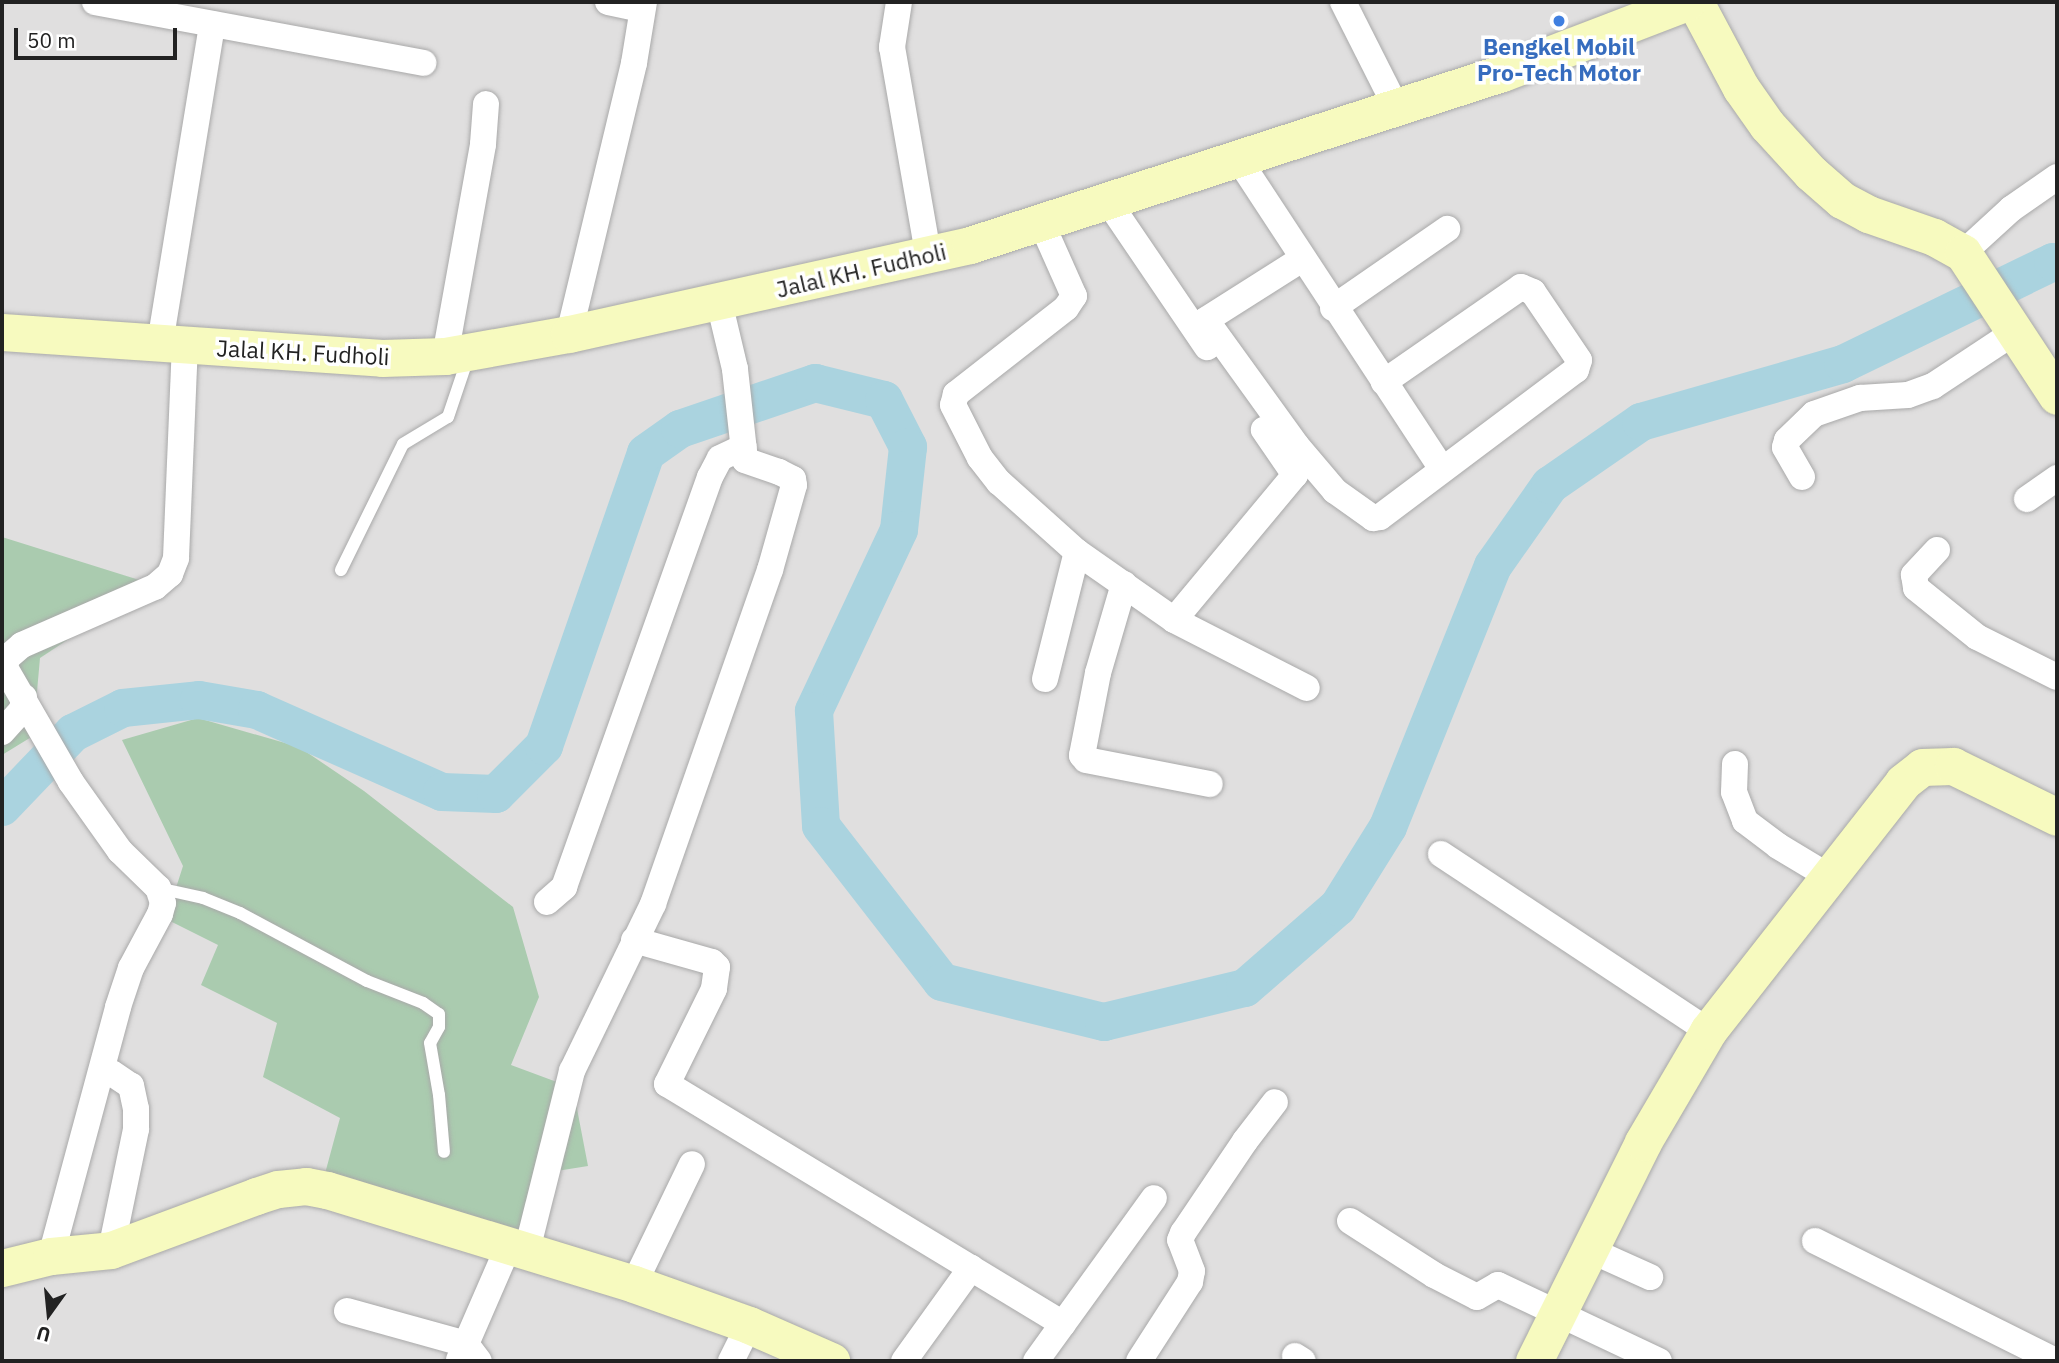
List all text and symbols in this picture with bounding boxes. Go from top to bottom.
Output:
marker: Bengkel Mobil Pro-Tech Motor [1551,13,1567,29]
scale bar [18,14,180,58]
text: 50 m [27,26,76,54]
place label: Bengkel Mobil Pro-Tech Motor [1477,32,1641,86]
street label: Jalal KH. Fudholi [773,237,949,303]
street label: Jalal KH. Fudholi [216,334,390,370]
north arrow [14,1279,84,1349]
text: U [34,1321,53,1348]

